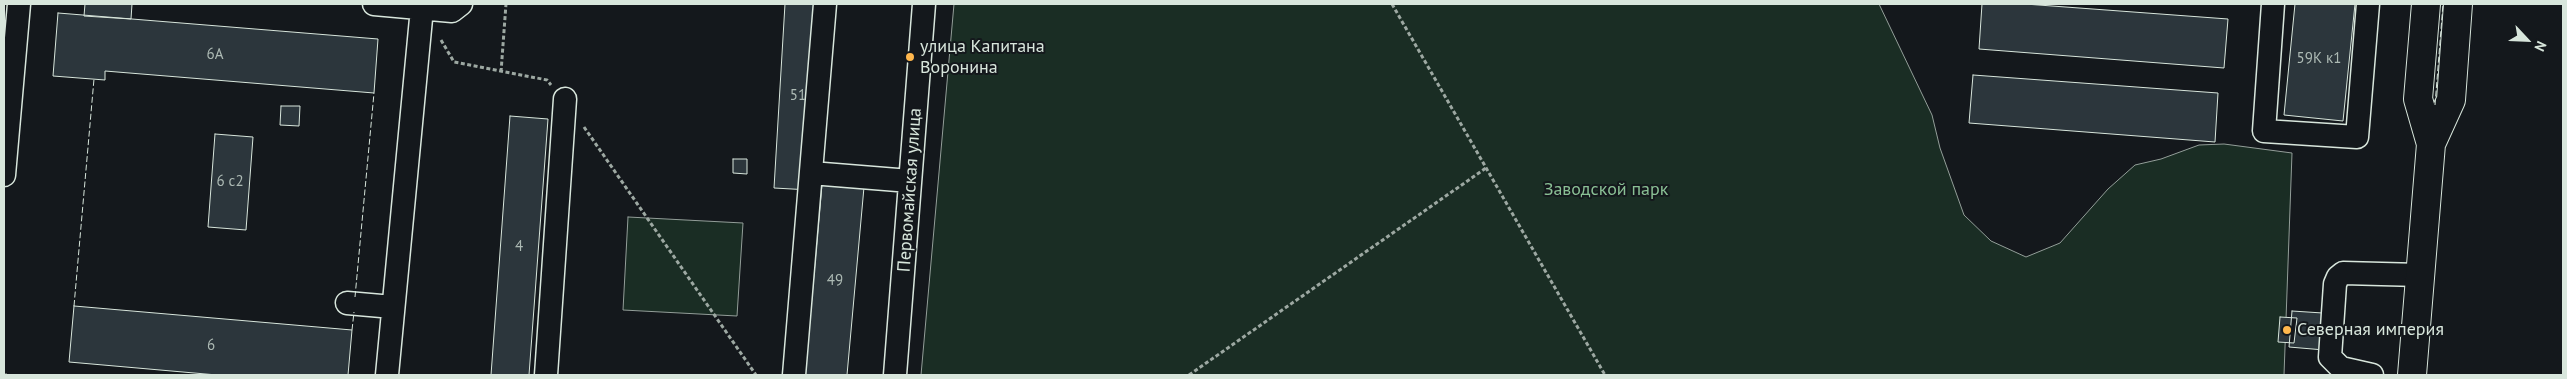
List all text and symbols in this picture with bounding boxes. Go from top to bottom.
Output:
north arrow [2502,15,2552,65]
place label: улица Капитана Воронина [920,36,1045,78]
text: N [2530,38,2551,54]
house number: 6А [207,46,223,64]
house number: 59К к1 [2297,50,2341,68]
marker: улица Капитана Воронина [904,51,916,63]
house number: 51 [790,87,806,105]
street label: Первомайская улица [893,107,927,273]
house number: 6 с2 [216,173,244,191]
park label: Заводской парк [1544,179,1668,201]
house number: 4 [515,238,523,256]
house number: 49 [827,272,843,290]
place label: Северная империя [2297,319,2444,341]
marker: Северная империя [2281,324,2293,336]
house number: 6 [207,337,215,355]

